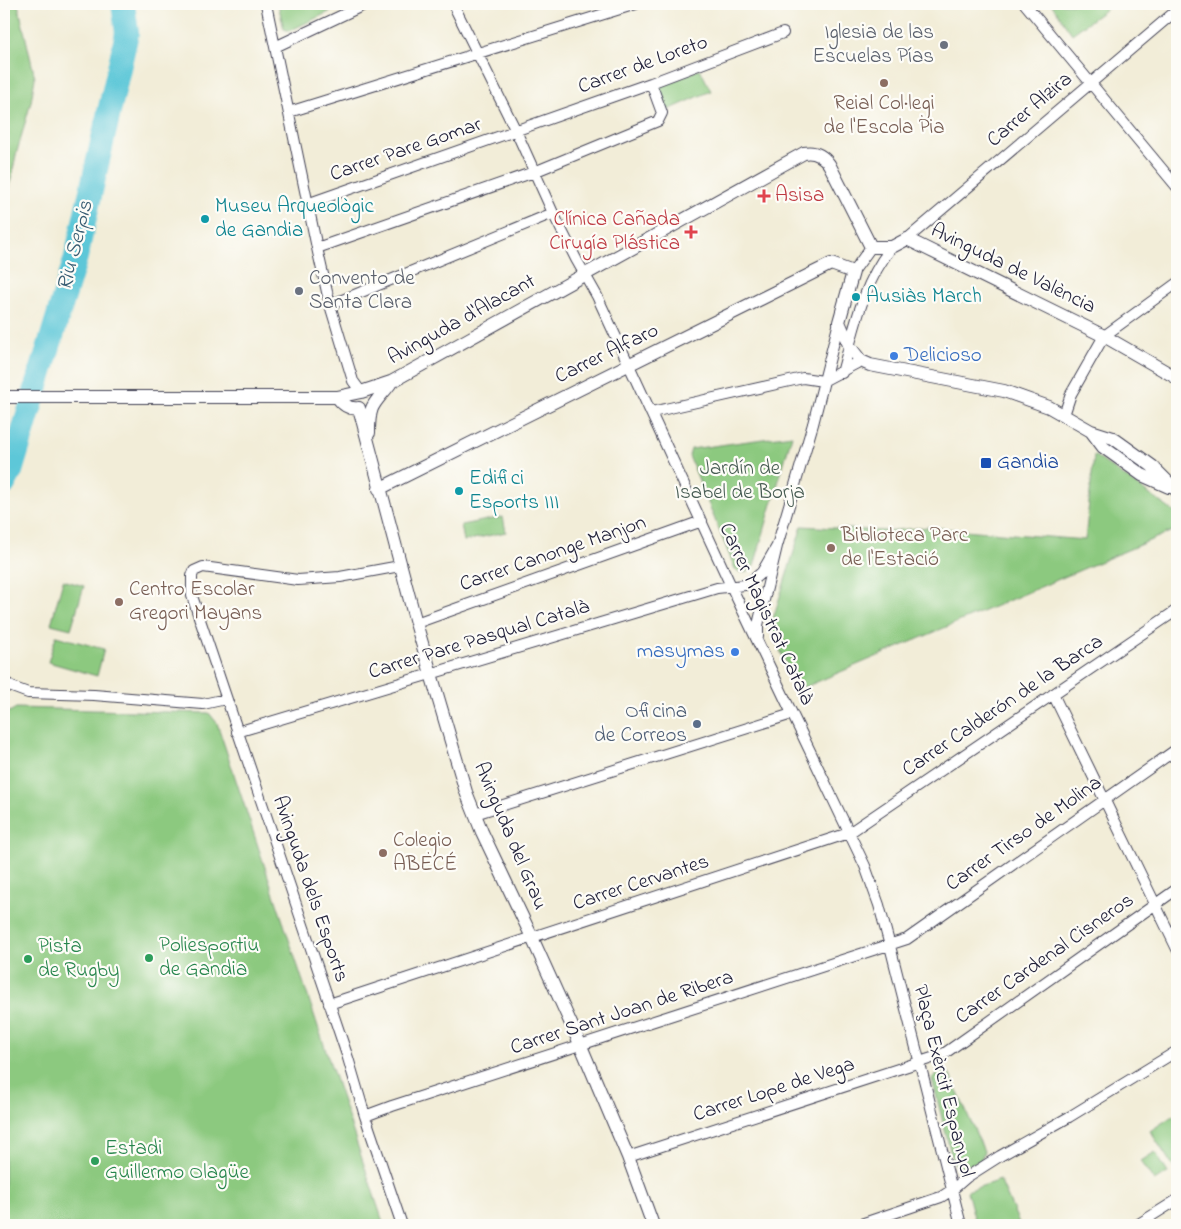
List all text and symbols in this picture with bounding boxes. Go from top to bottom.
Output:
place label: Iglesia de las Escuelas Pías [812,18,934,72]
street label: Carrer de Loreto [574,28,712,102]
marker: Iglesia de las Escuelas Pías [938,39,950,51]
street label: Carrer Alzira [981,65,1079,155]
marker: Reial Col·legi de l'Escola Pia [878,77,890,89]
place label: Reial Col·legi de l'Escola Pia [823,89,945,143]
street label: Carrer Pare Gomar [326,110,486,190]
place label: Asisa [775,181,824,211]
marker: Asisa [757,189,771,203]
place label: Museu Arqueològic de Gandia [215,192,374,246]
water label: Riu Serpis [49,197,103,295]
place label: Clínica Cañada Cirugía Plástica [549,205,680,261]
marker: Museu Arqueològic de Gandia [199,213,211,225]
street label: Avinguda de València [924,216,1101,324]
marker: Clínica Cañada Cirugía Plástica [684,225,698,239]
place label: Convento de Santa Clara [309,264,415,318]
street label: Avinguda d'Alacant [383,267,542,375]
place label: Ausiàs March [866,282,982,312]
marker: Convento de Santa Clara [293,285,305,297]
marker: Ausiàs March [850,291,862,303]
street label: Carrer Alfaro [550,316,664,392]
place label: Delicioso [903,341,982,371]
marker: Delicioso [888,350,900,362]
place label: Gandia [997,448,1059,478]
park label: Jardín de Isabel de Borja [675,454,805,508]
marker: Gandia [979,456,993,470]
place label: Edifici Esports III [469,464,559,518]
marker: Edifici Esports III [453,485,465,497]
street label: Carrer Canonge Manjon [456,508,651,602]
street label: Carrer Magistrat Català [709,518,822,711]
place label: Biblioteca Parc de l'Estació [840,521,969,575]
marker: Biblioteca Parc de l'Estació [825,542,837,554]
place label: Centro Escolar Gregori Mayans [129,575,262,631]
street label: Carrer Pare Pasqual Català [365,592,594,688]
marker: Centro Escolar Gregori Mayans [113,596,125,608]
street label: Carrer Calderón de la Barca [896,627,1110,785]
place label: masymas [637,637,725,669]
marker: masymas [729,646,741,658]
place label: Oficina de Correos [594,697,687,751]
marker: Oficina de Correos [691,718,703,730]
street label: Avinguda del Grau [463,757,555,915]
street label: Carrer Tirso de Molina [940,769,1108,899]
street label: Avinguda dels Esports [262,792,356,987]
place label: Colegio ABECÉ [393,826,457,880]
marker: Colegio ABECÉ [377,847,389,859]
street label: Carrer Cervantes [569,847,713,919]
street label: Carrer Cardenal Cisneros [950,886,1140,1032]
place label: Poliesportiu de Gandia [159,931,259,985]
place label: Pista de Rugby [38,932,119,988]
marker: Poliesportiu de Gandia [143,952,155,964]
marker: Pista de Rugby [22,953,34,965]
street label: Carrer Sant Joan de Ribera [507,963,737,1063]
street label: Plaça Exèrcit Espanyol [903,982,981,1181]
street label: Carrer Lope de Vega [689,1050,859,1132]
place label: Estadi Guillermo Olagüe [105,1134,249,1190]
marker: Estadi Guillermo Olagüe [89,1155,101,1167]

